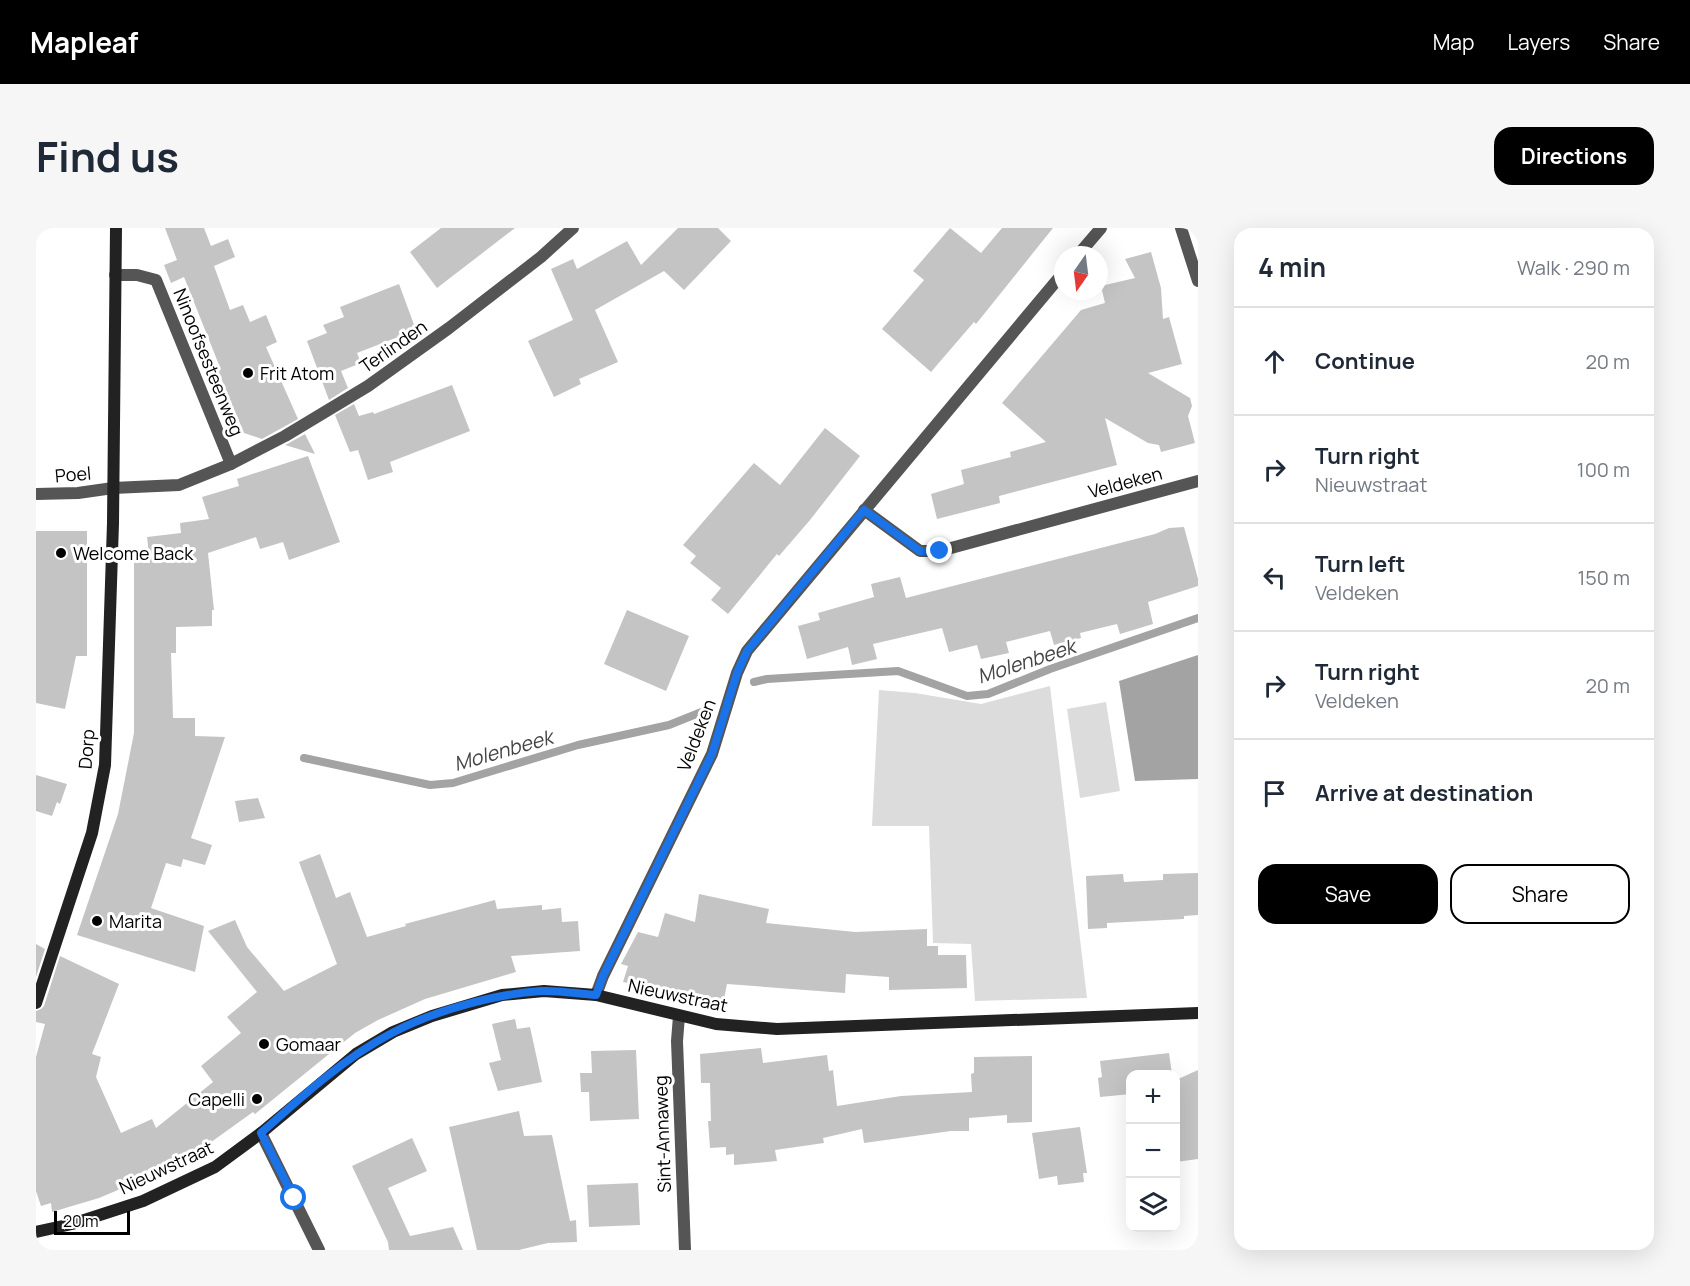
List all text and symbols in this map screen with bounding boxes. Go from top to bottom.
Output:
text: Mapleaf [30,23,138,61]
text: Map [1433,28,1474,56]
text: Layers [1507,28,1570,56]
text: Share [1603,28,1660,56]
text: Find us [36,127,179,185]
button: Directions [1494,127,1654,185]
north arrow [1054,246,1108,300]
text: 4 min [1258,249,1326,285]
text: Walk · 290 m [1517,254,1630,281]
street label: Ninoofsesteenweg [168,285,250,439]
street label: Terlinden [355,314,431,378]
icon: ahead [1258,345,1291,378]
text: Continue [1315,346,1415,376]
text: 20 m [1585,348,1630,375]
place label: Frit Atom [260,361,334,385]
marker: Frit Atom [241,366,255,380]
text: Turn right [1315,441,1420,471]
icon: right [1258,453,1291,486]
text: 100 m [1577,456,1630,483]
street label: Poel [54,460,92,488]
street label: Veldeken [1085,461,1165,503]
text: Nieuwstraat [1315,471,1427,498]
route end [926,537,952,563]
place label: Welcome Back [73,541,194,565]
marker: Welcome Back [54,546,68,560]
text: Turn left [1315,549,1405,579]
icon: left [1258,561,1291,594]
text: 150 m [1577,564,1630,591]
text: Veldeken [1315,579,1399,606]
water label: Molenbeek [973,631,1081,690]
text: Turn right [1315,657,1420,687]
icon: right [1258,669,1291,702]
text: 20 m [1585,672,1630,699]
text: Veldeken [1315,687,1399,714]
street label: Veldeken [671,696,721,774]
water label: Molenbeek [450,722,559,777]
street label: Dorp [73,728,99,770]
icon: arrive [1258,777,1291,810]
text: Arrive at destination [1315,778,1533,808]
button: Save [1258,864,1438,924]
button: Share [1450,864,1630,924]
place label: Marita [109,909,162,933]
marker: Marita [90,914,104,928]
street label: Nieuwstraat [626,973,730,1017]
place label: Gomaar [276,1032,342,1056]
marker: Gomaar [257,1037,271,1051]
map controls [1126,1070,1180,1232]
button: + [1126,1070,1180,1124]
street label: Sint-Annaweg [648,1075,676,1193]
place label: Capelli [188,1087,245,1111]
marker: Capelli [250,1092,264,1106]
button: − [1126,1124,1180,1178]
street label: Nieuwstraat [115,1135,217,1199]
button: layers [1126,1178,1180,1232]
route start [280,1184,306,1210]
scale bar [54,1208,130,1236]
text: 20 m [63,1210,99,1232]

